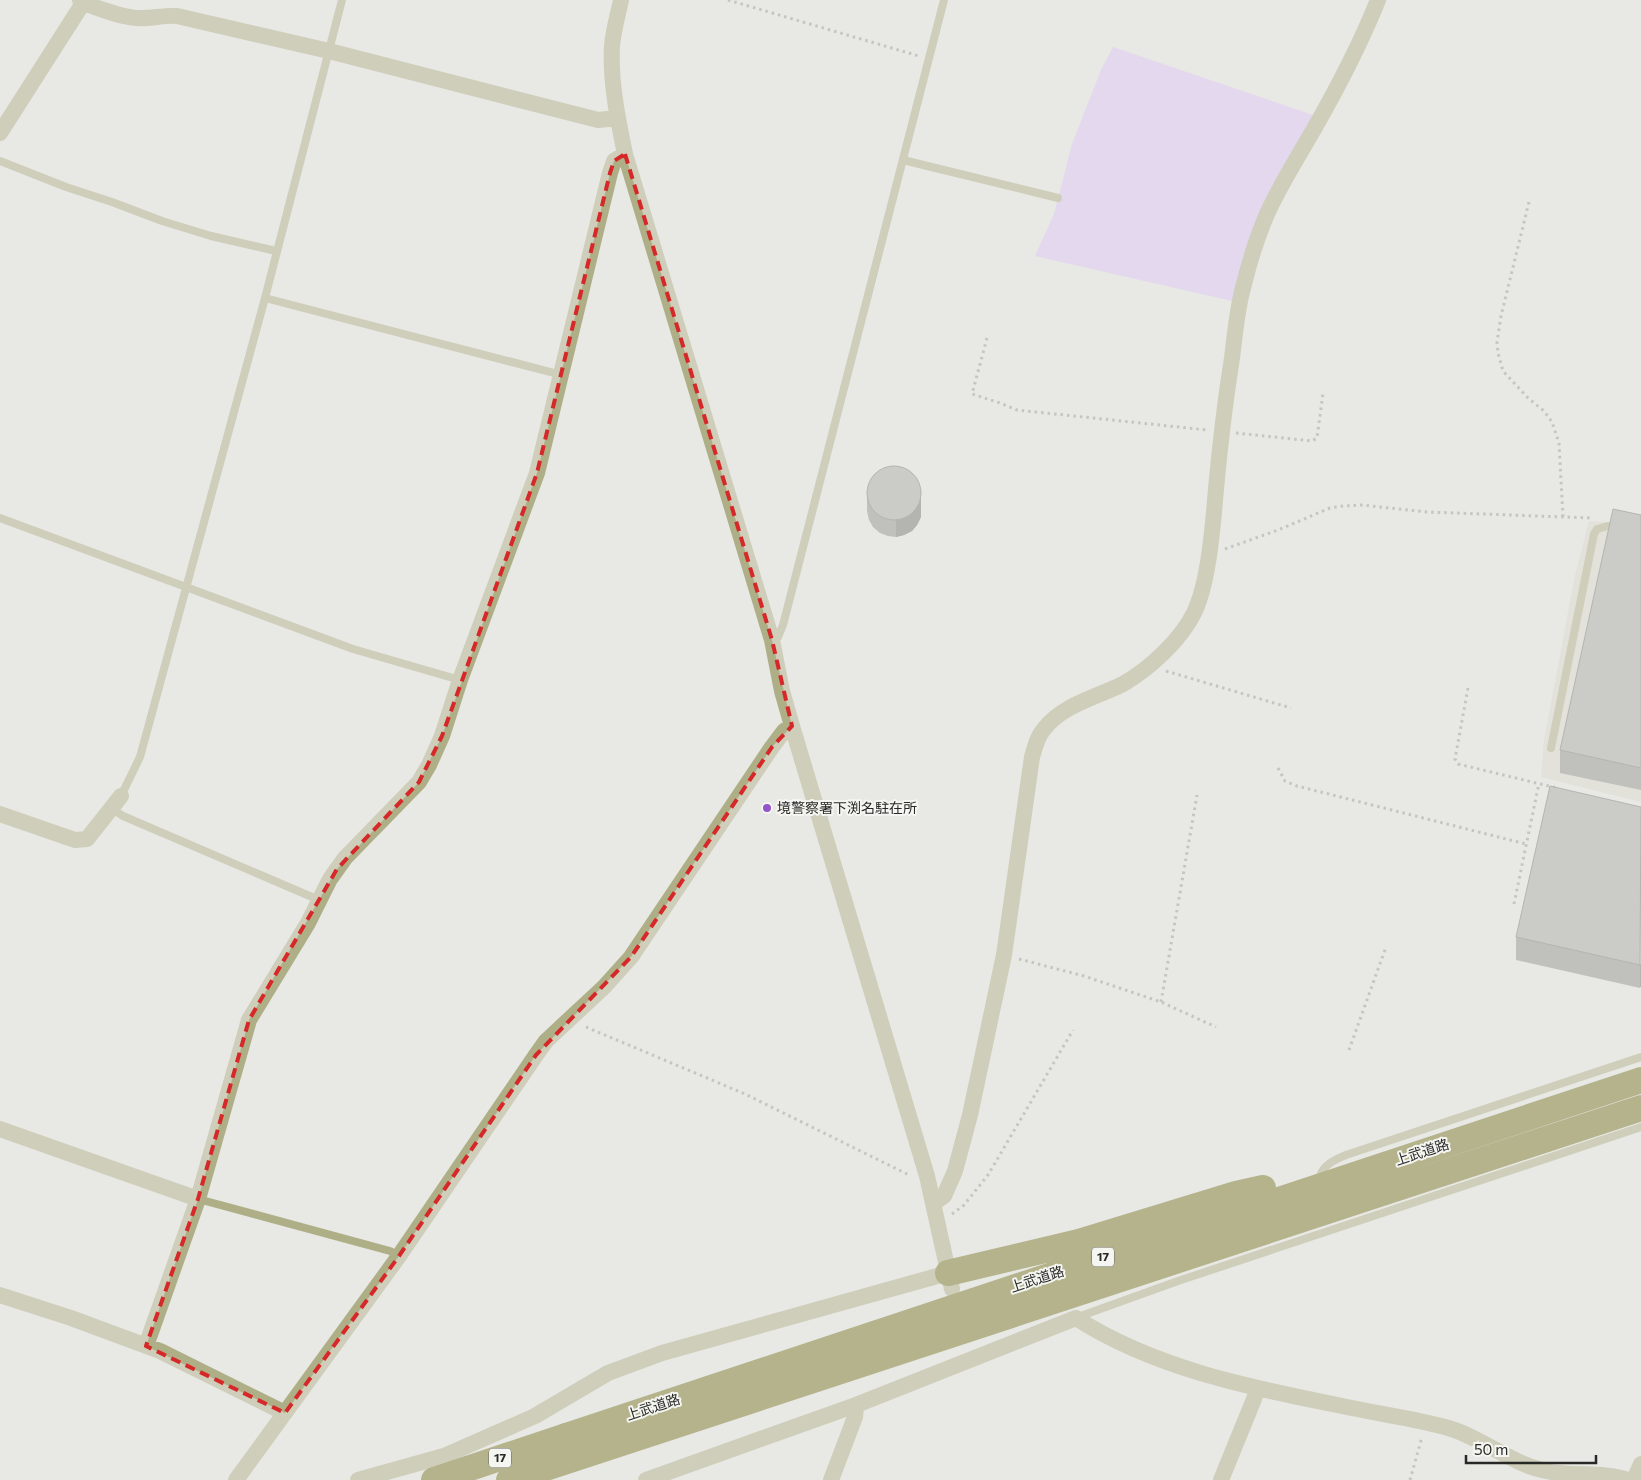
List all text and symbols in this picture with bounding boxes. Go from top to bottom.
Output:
place label: 境警察署下渕名駐在所 [777,799,917,816]
marker: 境警察署下渕名駐在所 [761,802,773,814]
street label: 上武道路 [1393,1135,1451,1168]
road number: 17 [1092,1248,1114,1266]
street label: 上武道路 [1008,1262,1066,1295]
street label: 上武道路 [624,1390,682,1423]
scale bar [1466,1432,1596,1464]
text: 50 m [1474,1440,1508,1458]
road number: 17 [489,1449,511,1468]

